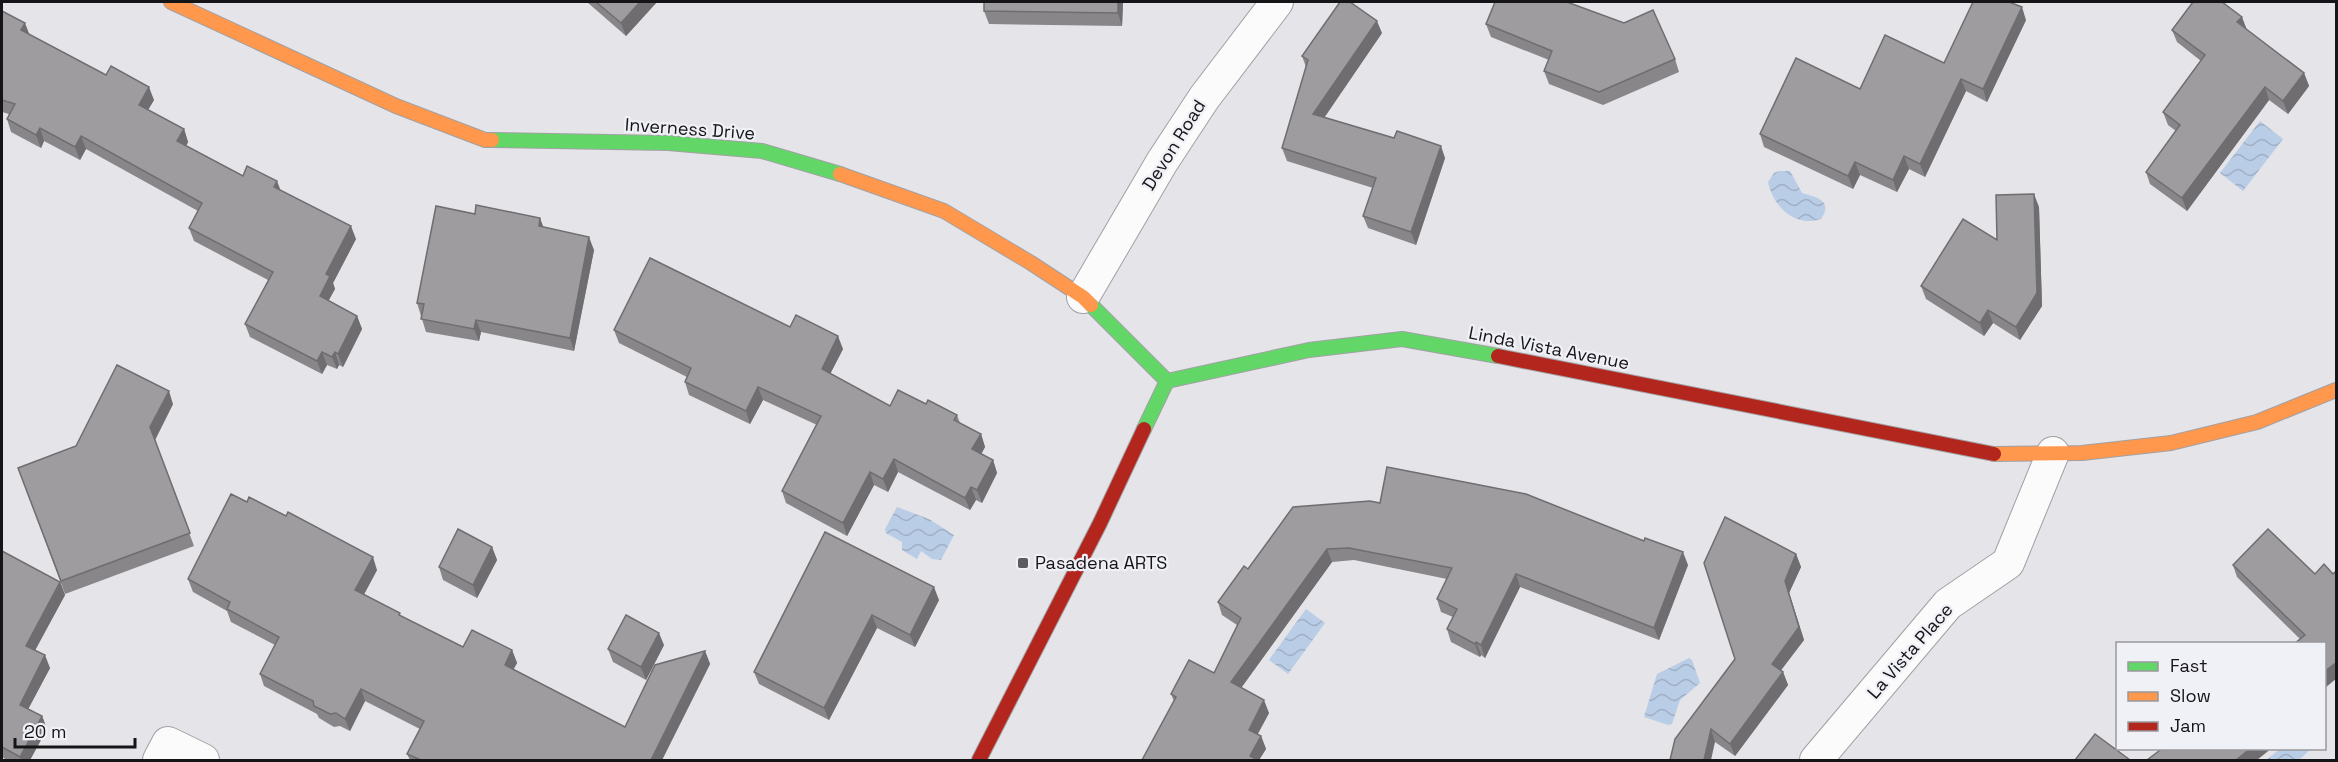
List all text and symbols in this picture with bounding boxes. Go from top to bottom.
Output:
street label: Devon Road [1137,95,1210,194]
street label: Inverness Drive [624,112,756,145]
street label: Linda Vista Avenue [1467,321,1631,374]
place label: Pasadena ARTS [1035,551,1167,574]
marker: Pasadena ARTS [1016,556,1030,570]
street label: La Vista Place [1862,598,1957,703]
legend [2116,642,2326,750]
text: Fast [2170,654,2207,677]
text: Slow [2170,684,2211,707]
scale bar [15,711,135,749]
text: Jam [2170,714,2206,737]
text: 20 m [24,720,67,743]

